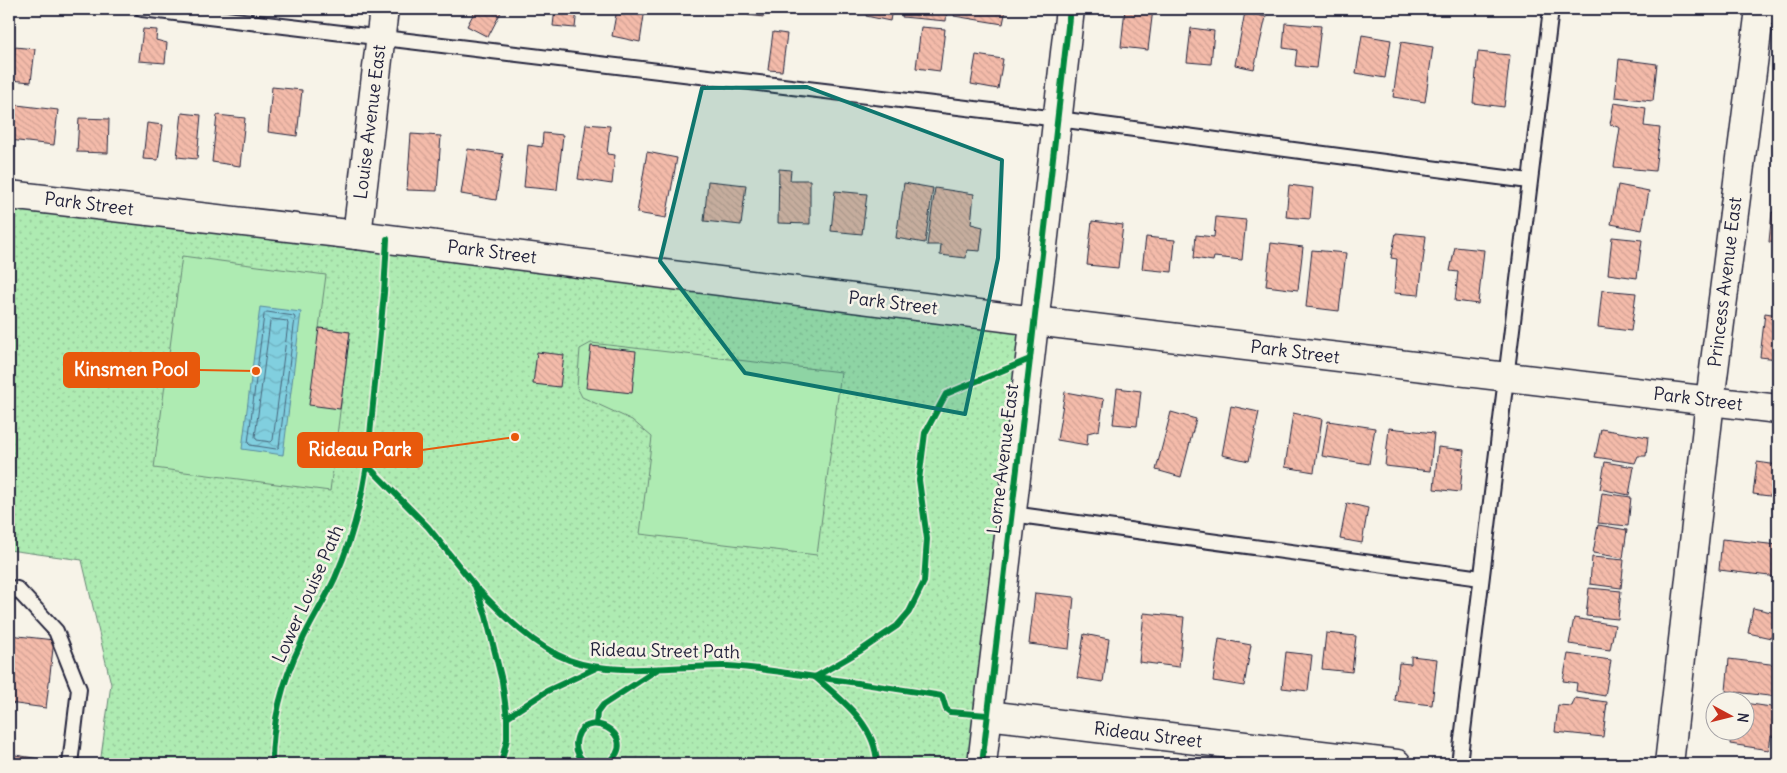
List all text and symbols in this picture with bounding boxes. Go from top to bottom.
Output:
street label: Louise Avenue East [349,43,390,201]
street label: Park Street [43,187,135,220]
street label: Princess Avenue East [1703,196,1746,368]
street label: Park Street [446,235,538,268]
street label: Park Street [847,286,939,319]
street label: Park Street [1249,335,1341,368]
callout: Kinsmen Pool [64,353,199,387]
text: Kinsmen Pool [74,357,188,381]
street label: Park Street [1652,382,1744,415]
street label: Lorne Avenue East [982,383,1023,535]
callout: Rideau Park [298,433,422,467]
text: Rideau Park [308,437,412,461]
street label: Lower Louise Path [267,521,348,666]
street label: Rideau Street Path [590,638,740,663]
north arrow [1704,690,1754,740]
text: N [1733,712,1752,723]
street label: Rideau Street [1093,716,1203,753]

